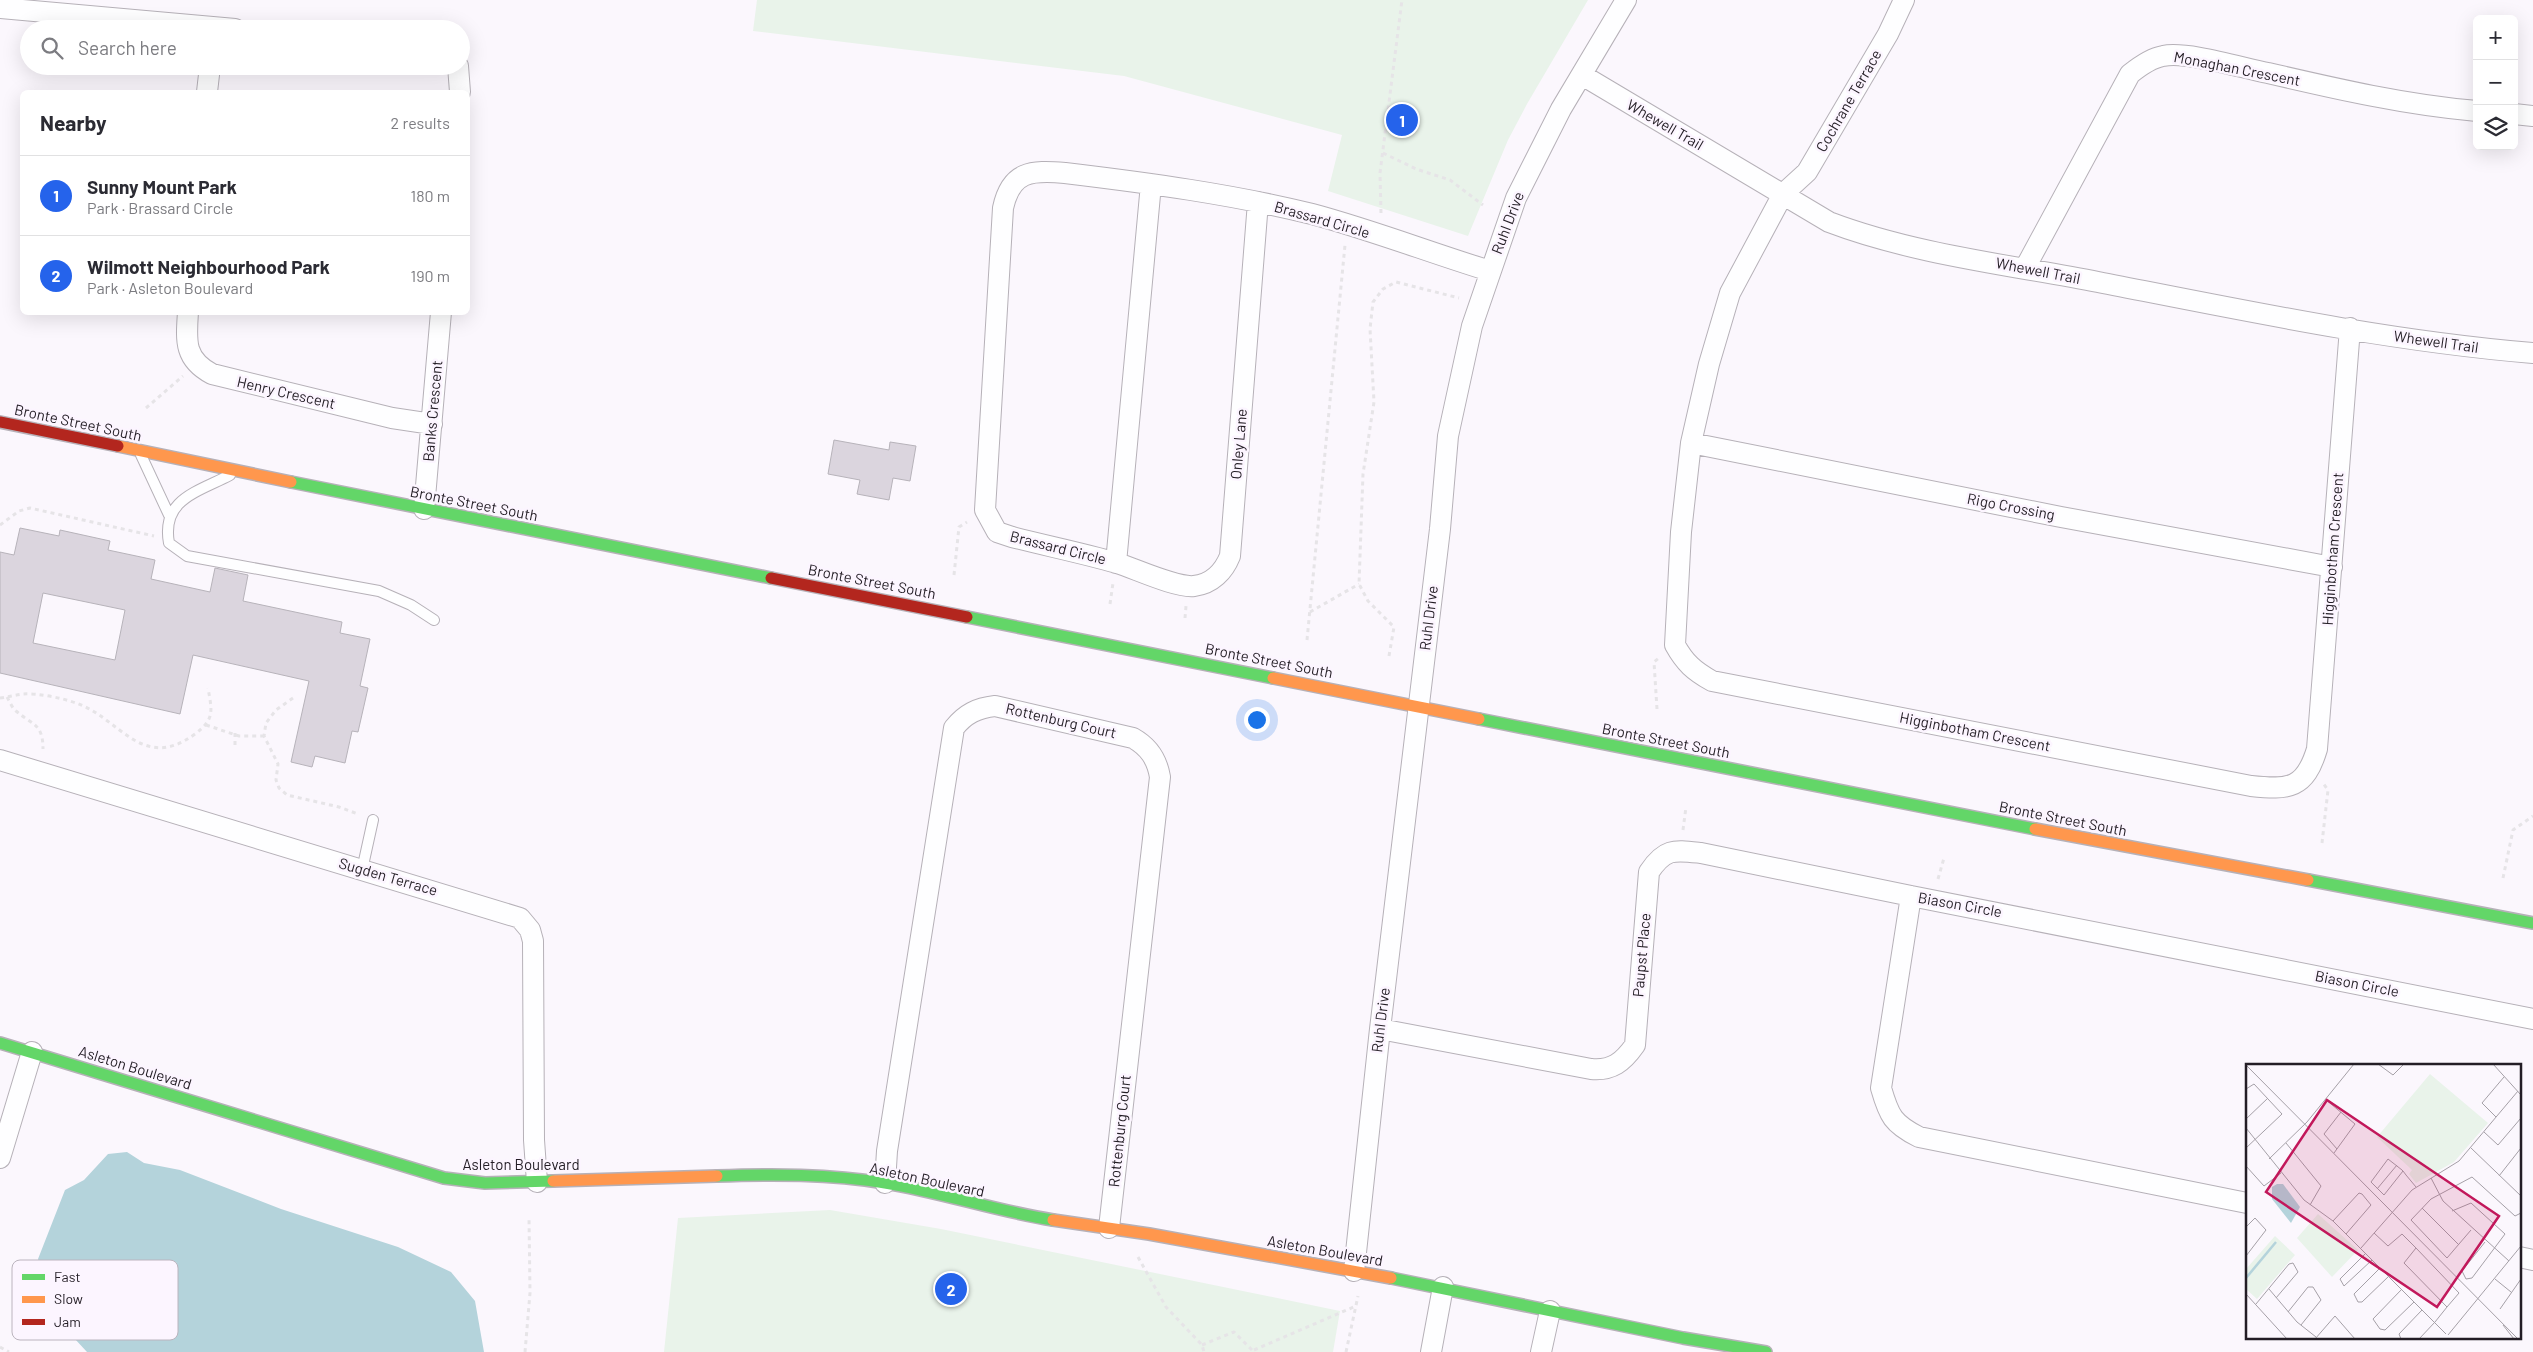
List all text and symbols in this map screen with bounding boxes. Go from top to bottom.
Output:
map controls [2473,15,2518,150]
button: + [2473,15,2518,60]
search box [20,20,470,75]
icon: search [38,34,66,62]
text: Search here [78,36,177,59]
street label: Cochrane Terrace [1812,46,1885,155]
street label: Monaghan Crescent [2172,47,2302,89]
button: − [2473,60,2518,105]
street label: Whewell Trail [1624,95,1707,153]
pin: 1 [1386,101,1418,139]
button: layers [2473,105,2518,150]
text: Nearby [40,110,106,135]
text: 2 results [391,113,450,132]
text: Sunny Mount Park [87,175,237,198]
text: 1 [53,186,59,205]
text: 180 m [411,186,450,205]
street label: Ruhl Drive [1487,189,1527,256]
street label: Brassard Circle [1272,197,1372,241]
text: Park · Brassard Circle [87,198,233,217]
street label: Whewell Trail [1995,253,2082,287]
text: Wilmott Neighbourhood Park [87,255,330,278]
text: 2 [52,266,60,285]
text: 190 m [411,266,450,285]
text: Park · Asleton Boulevard [87,278,253,297]
street label: Whewell Trail [2393,326,2480,356]
street label: Banks Crescent [419,360,445,462]
street label: Henry Crescent [235,372,337,412]
street label: Bronte Street South [13,400,144,444]
street label: Onley Lane [1226,408,1250,480]
street label: Higginbotham Crescent [2318,472,2346,626]
street label: Bronte Street South [409,482,540,524]
street label: Rigo Crossing [1966,489,2057,523]
street label: Brassard Circle [1008,526,1108,568]
street label: Bronte Street South [807,560,938,602]
street label: Ruhl Drive [1415,584,1441,651]
street label: Bronte Street South [1204,639,1335,681]
street label: Rottenburg Court [1004,699,1118,741]
your location [1244,707,1270,733]
street label: Higginbotham Crescent [1898,708,2052,754]
street label: Bronte Street South [1601,719,1732,761]
street label: Bronte Street South [1998,797,2129,839]
street label: Sugden Terrace [337,853,440,899]
street label: Biason Circle [1917,888,2004,920]
street label: Paupst Place [1628,912,1654,998]
street label: Biason Circle [2314,966,2401,1000]
street label: Ruhl Drive [1367,986,1393,1053]
street label: Asleton Boulevard [77,1041,194,1093]
inset map [2246,1064,2520,1340]
street label: Rottenburg Court [1104,1074,1134,1188]
street label: Asleton Boulevard [462,1155,580,1173]
street label: Asleton Boulevard [868,1158,986,1200]
street label: Asleton Boulevard [1266,1231,1384,1269]
legend [12,1260,178,1340]
text: Fast [54,1268,80,1285]
pin: 2 [935,1270,967,1308]
text: Slow [54,1290,83,1307]
text: Jam [54,1313,81,1330]

